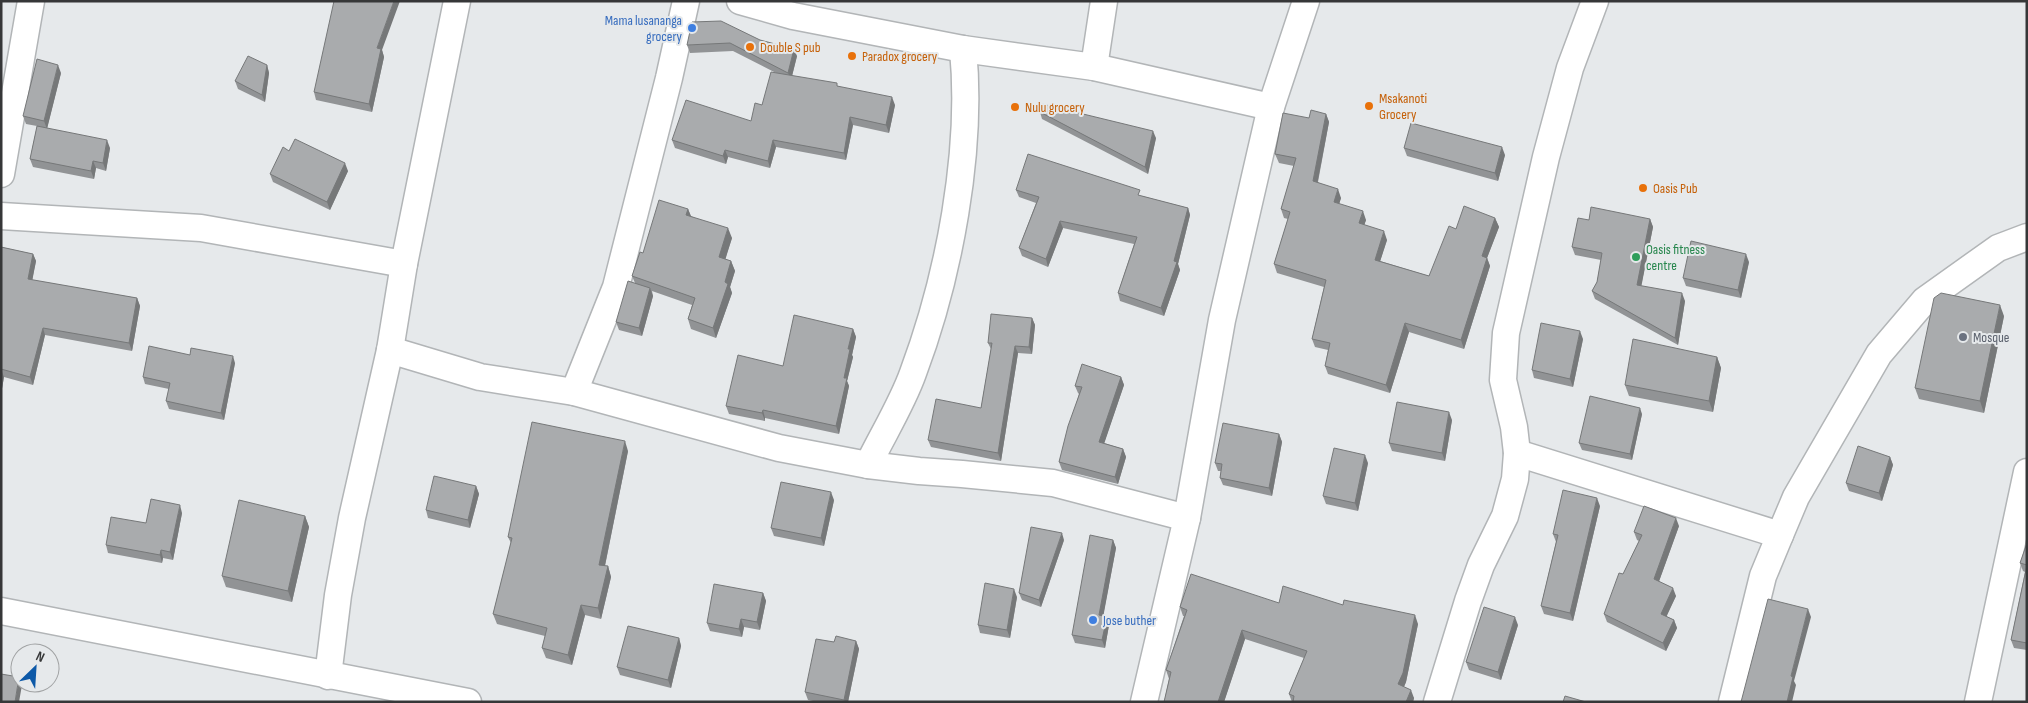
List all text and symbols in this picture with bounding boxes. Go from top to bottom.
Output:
place label: Mama lusananga grocery [605,12,683,45]
marker: Mama lusananga grocery [686,22,698,34]
place label: Double S pub [760,39,821,56]
marker: Double S pub [744,41,756,53]
place label: Paradox grocery [862,48,938,65]
marker: Paradox grocery [846,50,858,62]
place label: Msakanoti Grocery [1379,90,1427,123]
place label: Nulu grocery [1025,99,1085,116]
marker: Msakanoti Grocery [1363,100,1375,112]
marker: Nulu grocery [1009,101,1021,113]
place label: Oasis Pub [1653,180,1698,197]
marker: Oasis Pub [1637,182,1649,194]
place label: Oasis fitness centre [1646,241,1705,274]
marker: Oasis fitness centre [1630,251,1642,263]
place label: Mosque [1973,329,2009,346]
marker: Mosque [1957,331,1969,343]
place label: Jose buther [1102,612,1156,629]
marker: Jose buther [1087,614,1099,626]
north arrow [10,643,60,693]
text: N [33,647,47,666]

